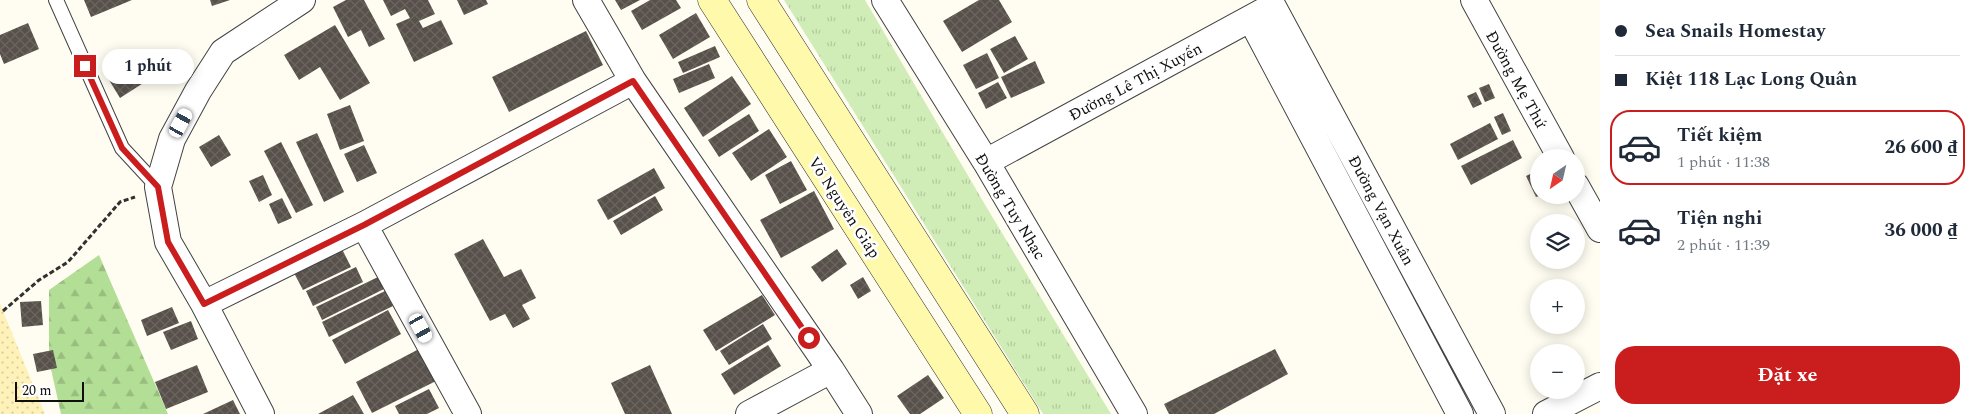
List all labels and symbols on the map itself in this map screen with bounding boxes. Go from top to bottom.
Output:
street label: Đường Mẹ Thứ [1479,26,1553,133]
street label: Đường Lê Thị Xuyến [1064,37,1206,127]
callout: 1 phút [102,48,195,84]
route end [74,55,96,77]
car [167,106,194,140]
street label: Đường Tuy Nhạc [969,149,1052,264]
north arrow [1530,149,1585,204]
street label: Đường Vạn Xuân [1342,151,1420,270]
street label: Võ Nguyên Giáp [802,152,886,263]
car [407,311,434,345]
route start [798,327,820,349]
scale bar [15,379,84,402]

